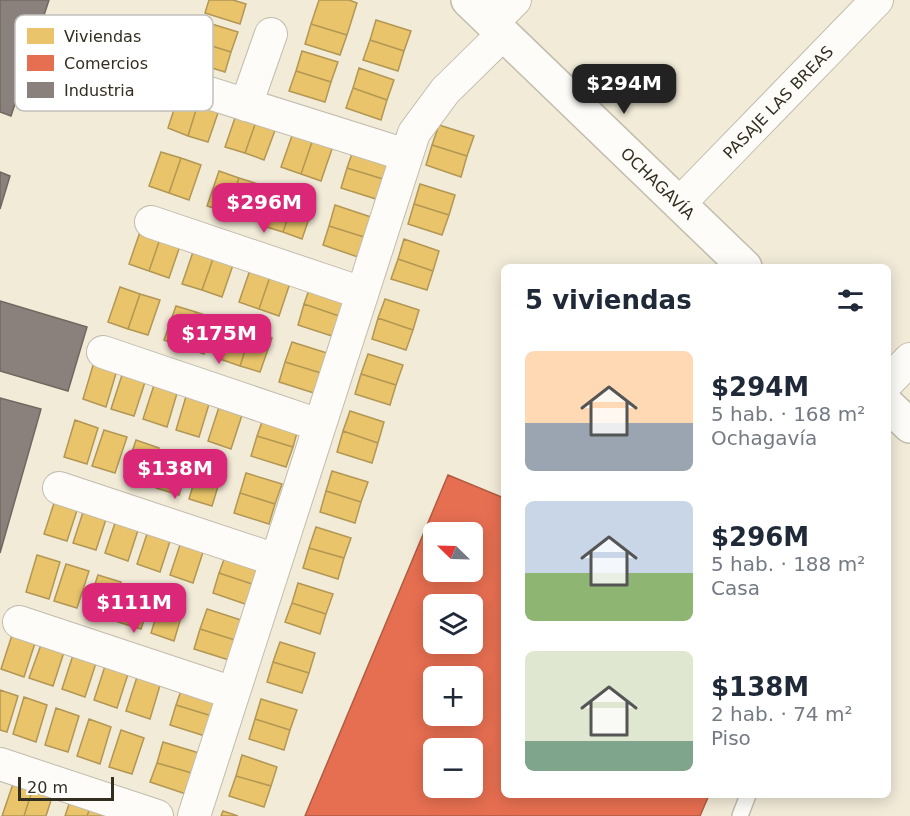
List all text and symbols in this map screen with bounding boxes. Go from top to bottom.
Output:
legend [15,15,213,111]
text: Viviendas [64,27,141,46]
street label: PASAJE LAS BREAS [719,42,837,162]
text: Comercios [64,54,148,73]
pin: $294M [582,64,666,115]
text: $294M [586,71,662,95]
text: Industria [64,81,135,100]
street label: OCHAGAVÍA [617,143,699,223]
pin: $296M [222,183,306,234]
text: $296M [226,190,302,214]
icon: filters [834,284,867,317]
text: 5 viviendas [525,285,692,315]
pin: $175M [177,314,261,365]
text: $175M [181,321,257,345]
text: $294M [711,372,809,402]
icon: home [573,375,645,447]
text: 5 hab. · 168 m² [711,402,865,426]
text: Ochagavía [711,426,817,450]
pin: $138M [133,449,217,500]
text: $138M [137,456,213,480]
north arrow [423,522,483,582]
map controls [423,522,483,798]
text: $296M [711,522,809,552]
icon: home [573,525,645,597]
text: 5 hab. · 188 m² [711,552,865,576]
text: Casa [711,576,760,600]
pin: $111M [92,583,176,634]
text: $111M [96,590,172,614]
button: layers [423,594,483,654]
button: + [423,666,483,726]
text: $138M [711,672,809,702]
icon: home [573,675,645,747]
text: 2 hab. · 74 m² [711,702,852,726]
text: Piso [711,726,751,750]
button: − [423,738,483,798]
scale bar [18,774,114,802]
text: 20 m [27,778,68,797]

